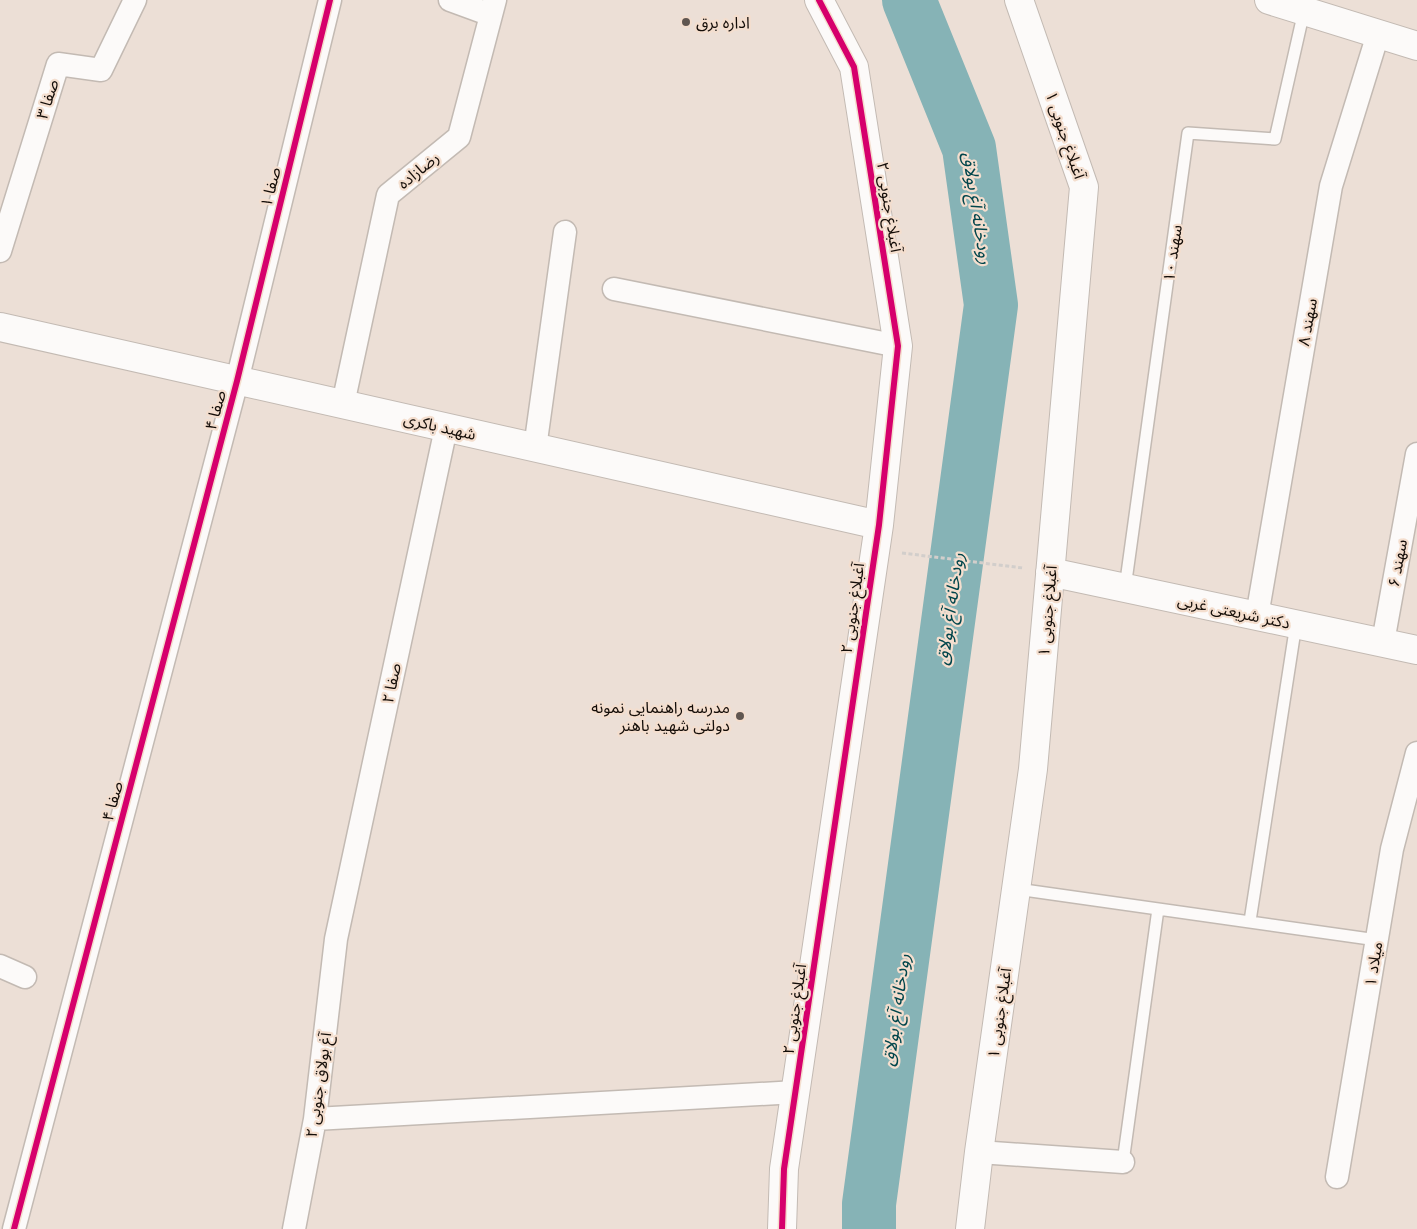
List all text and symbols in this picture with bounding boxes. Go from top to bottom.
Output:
place label: اداره برق [696,12,750,32]
marker: اداره برق [680,16,692,28]
street label: صفا ۳ [32,77,62,121]
street label: آغبلاغ جنوبی ۱ [1039,89,1091,184]
street label: رضازاده [393,147,443,193]
water label: رودخانه آغ بولاق [954,150,998,267]
street label: آغبلاغ جنوبی ۲ [870,160,907,255]
street label: صفا ۱ [255,165,285,209]
street label: سهند ۱۰ [1158,223,1186,283]
street label: سهند ۸ [1293,297,1321,347]
street label: صفا ۴ [200,388,230,432]
street label: شهید باکری [402,408,478,444]
street label: سهند ۶ [1383,538,1411,588]
water label: رودخانه آغ بولاق [930,551,972,667]
street label: آغبلاغ جنوبی ۲ [836,560,871,655]
street label: آغبلاغ جنوبی ۱ [1033,563,1064,658]
street label: دکتر شریعتی غربی [1176,589,1292,633]
street label: صفا ۲ [377,661,405,705]
place label: مدرسه راهنمایی نمونه دولتی شهید باهنر [591,697,730,735]
marker: مدرسه راهنمایی نمونه دولتی شهید باهنر [734,710,746,722]
street label: صفا ۴ [97,779,127,823]
street label: میلاد ۱ [1360,940,1386,988]
water label: رودخانه آغ بولاق [876,952,918,1068]
street label: آغبلاغ جنوبی ۲ [778,961,813,1056]
street label: آغبلاغ جنوبی ۱ [983,965,1018,1060]
street label: آغ بولاق جنوبی ۲ [301,1030,338,1139]

